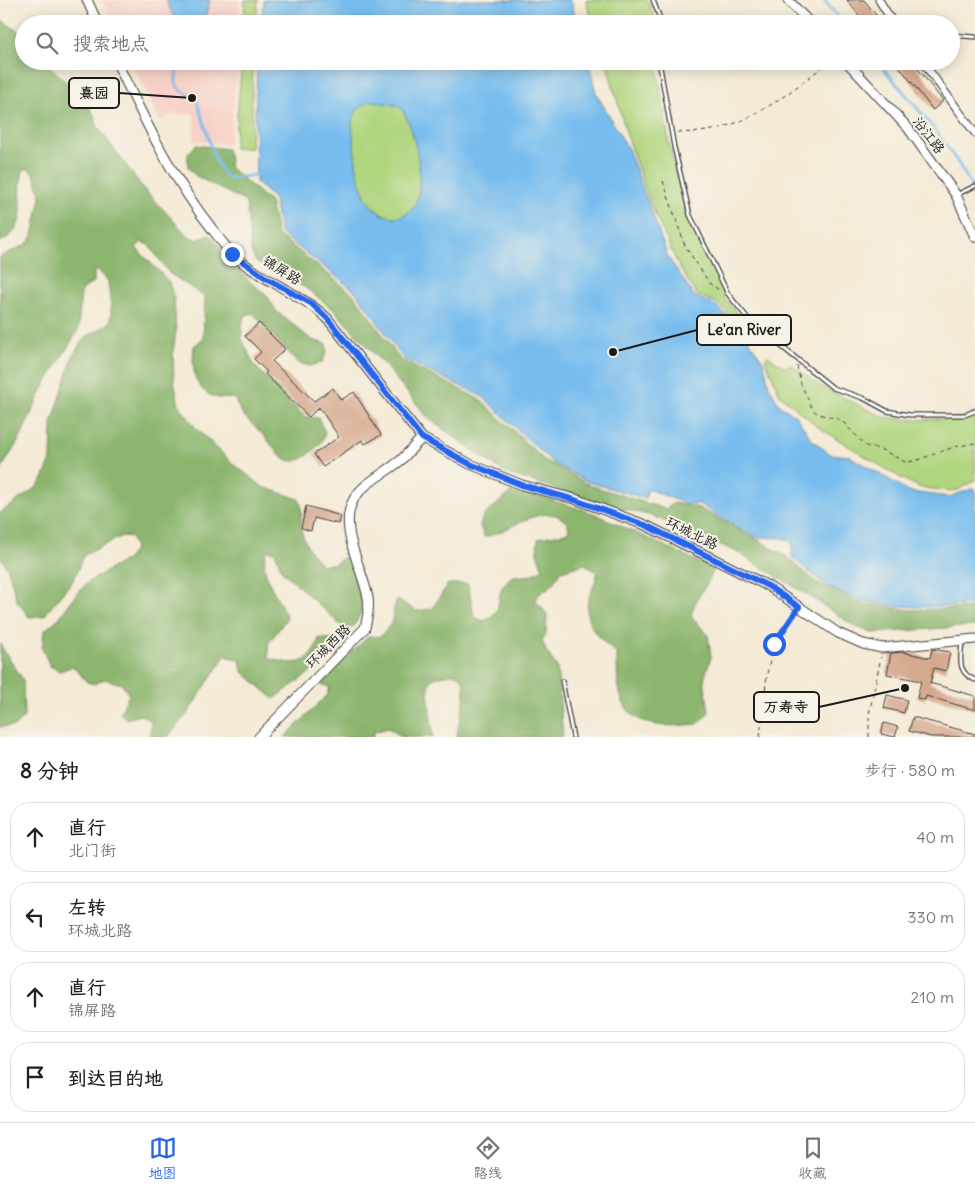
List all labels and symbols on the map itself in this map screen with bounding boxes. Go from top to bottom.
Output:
callout: 熹园 [69,78,119,108]
text: 熹园 [79,83,109,102]
street label: 沿江路 [909,113,949,157]
route end [221,243,244,266]
street label: 锦屏路 [259,251,305,289]
callout: Le'an River [697,315,791,345]
text: Le'an River [707,320,782,339]
street label: 环城北路 [663,513,721,553]
street label: 环城西路 [302,620,354,672]
route start [763,633,786,656]
callout: 万寿寺 [754,692,819,722]
text: 万寿寺 [763,697,809,716]

